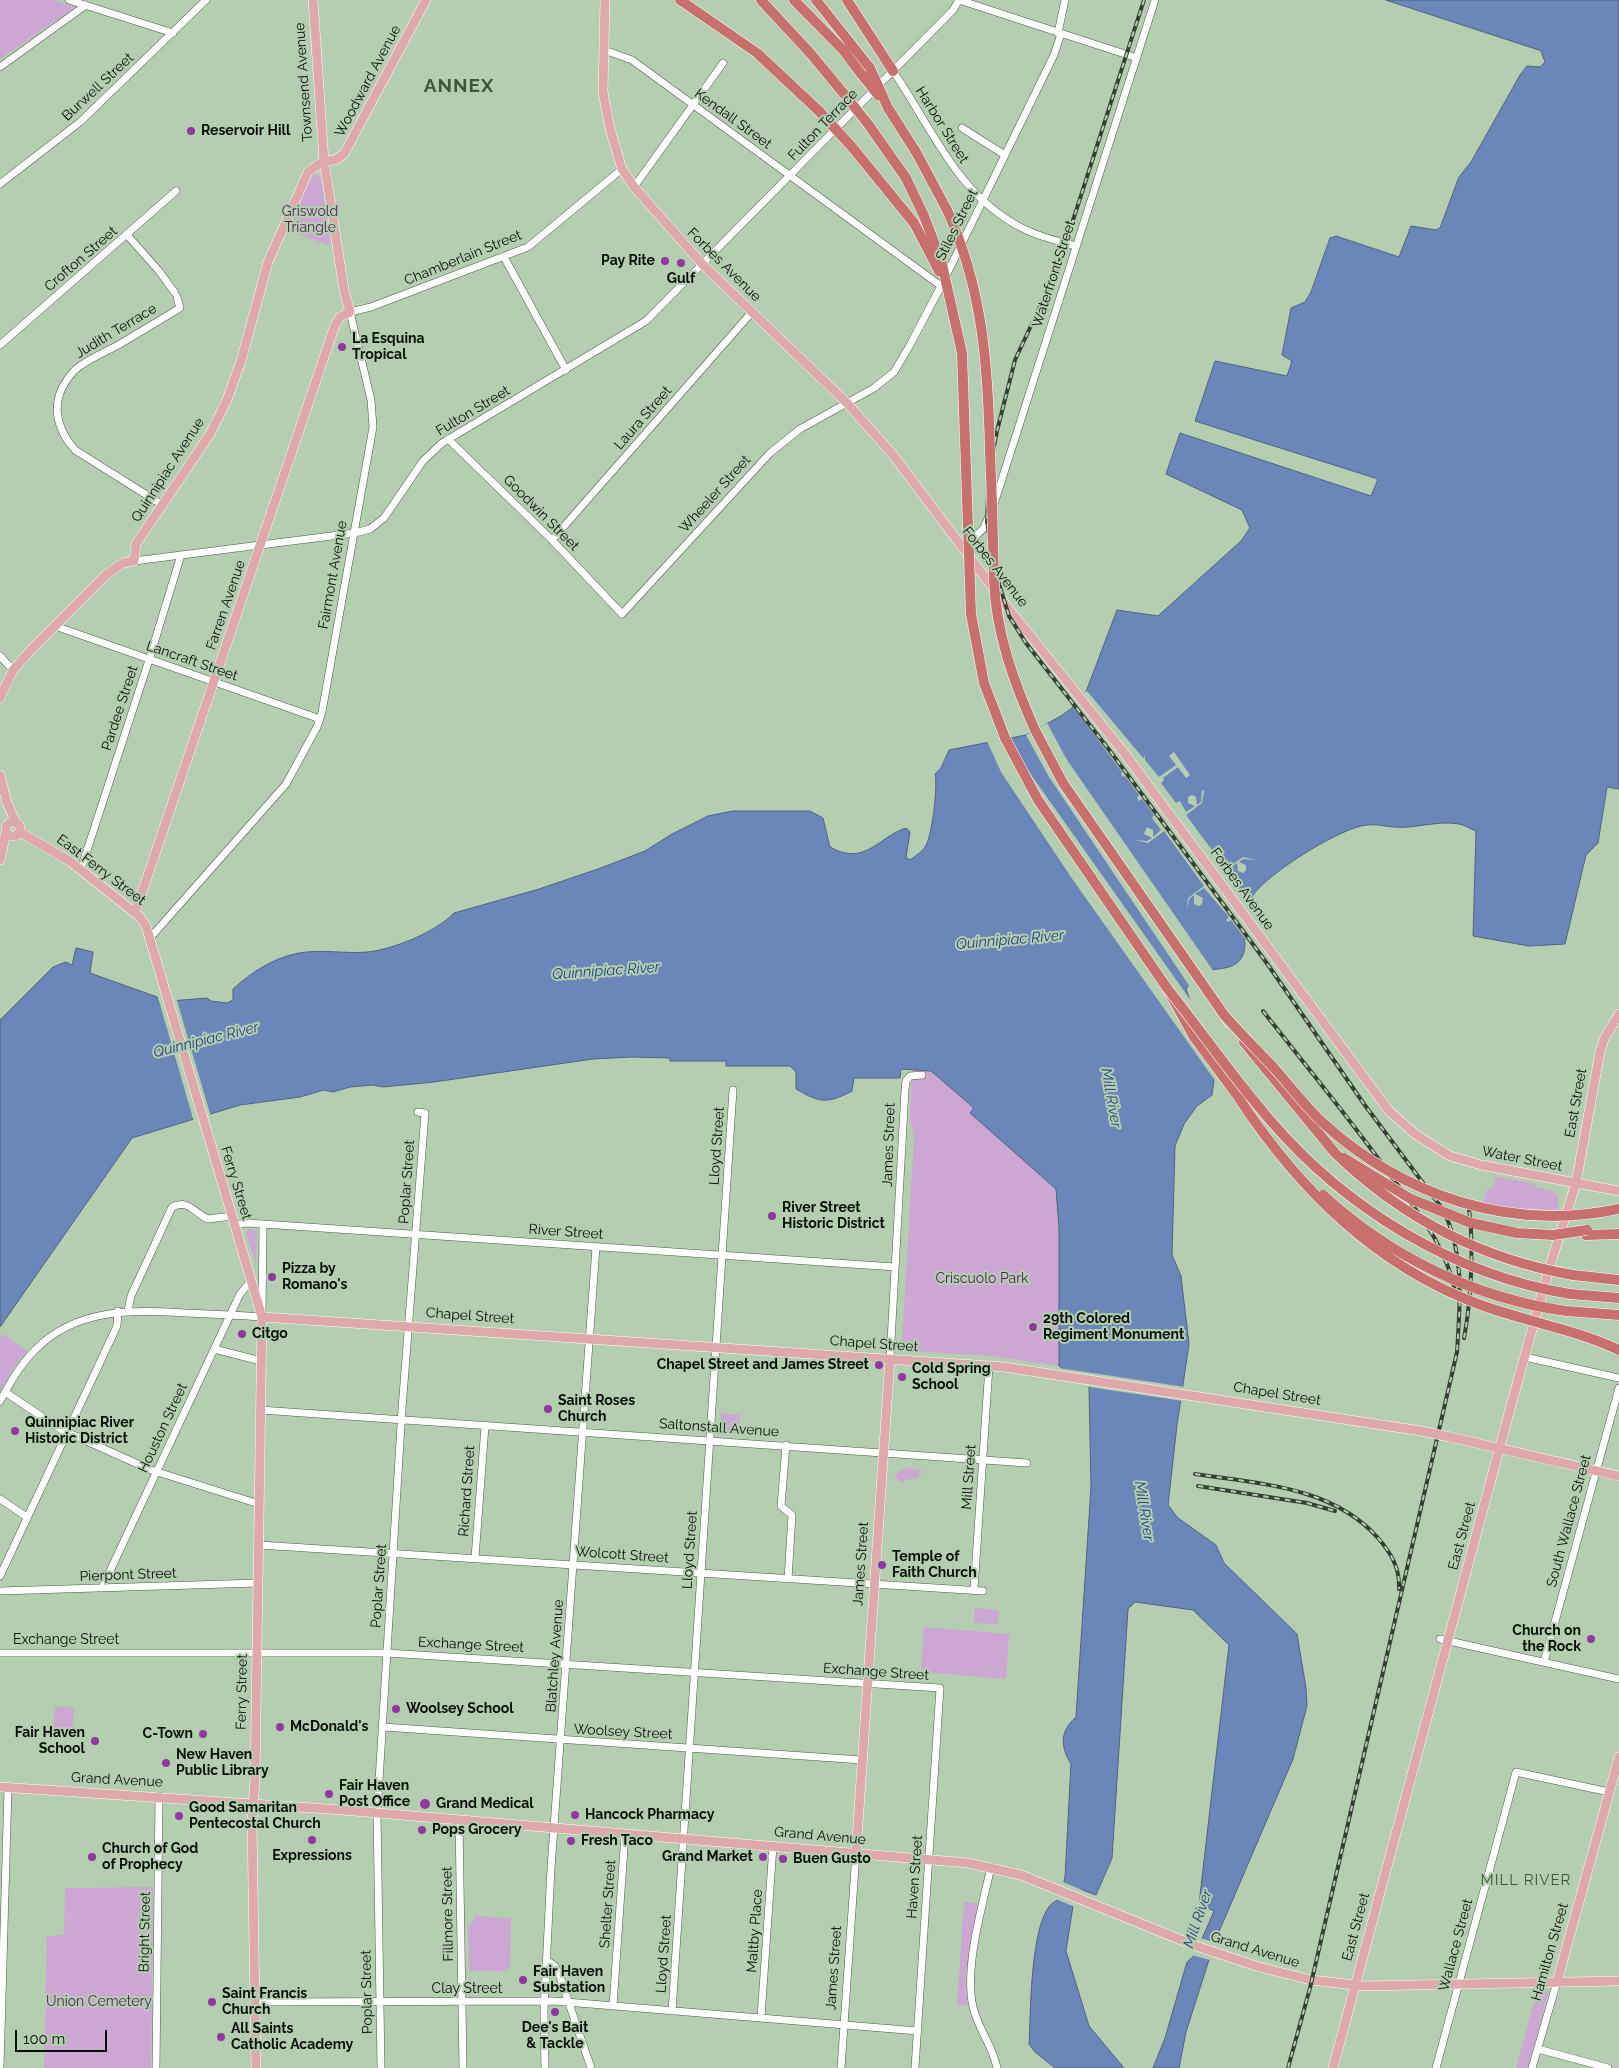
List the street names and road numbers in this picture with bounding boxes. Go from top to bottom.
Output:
street label: Townsend Avenue [291,22,317,142]
street label: Woodward Avenue [331,22,405,140]
street label: Burwell Street [59,50,137,124]
street label: Harbor Street [912,84,972,166]
street label: Kendall Street [691,85,775,153]
street label: Fulton Terrace [785,86,861,164]
street label: Stiles Street [933,187,981,263]
street label: Waterfront Street [1029,218,1079,330]
street label: Crofton Street [41,223,121,295]
street label: Forbes Avenue [684,225,764,305]
street label: Chamberlain Street [402,227,524,289]
street label: Judith Terrace [72,300,160,362]
street label: Fulton Street [433,382,513,440]
street label: Laura Street [611,383,675,453]
street label: Quinnipiac Avenue [128,415,208,525]
street label: Wheeler Street [676,452,754,536]
street label: Goodwin Street [500,472,582,554]
street label: Fairmont Avenue [315,520,351,630]
street label: Forbes Avenue [958,523,1032,611]
street label: Farren Avenue [203,558,249,652]
street label: Lancraft Street [144,637,240,685]
street label: Pardee Street [98,663,142,753]
street label: East Ferry Street [53,831,149,909]
street label: Forbes Avenue [1207,845,1277,933]
street label: East Street [1562,1067,1590,1139]
street label: James Street [879,1102,899,1188]
street label: Lloyd Street [706,1106,728,1186]
street label: Poplar Street [396,1139,418,1225]
street label: Water Street [1480,1143,1564,1175]
street label: Ferry Street [217,1144,255,1222]
street label: River Street [528,1221,604,1243]
street label: Chapel Street [425,1305,515,1327]
street label: Chapel Street [829,1333,919,1355]
street label: Chapel Street [1232,1379,1322,1409]
street label: Houston Street [135,1380,191,1476]
street label: Saltonstall Avenue [658,1415,780,1441]
street label: Mill Street [958,1444,980,1510]
street label: Richard Street [455,1445,479,1537]
street label: South Wallace Street [1543,1453,1595,1589]
street label: East Street [1445,1500,1479,1572]
street label: Lloyd Street [679,1510,701,1590]
street label: James Street [850,1521,872,1607]
street label: Poplar Street [368,1543,390,1629]
street label: Wolcott Street [575,1543,669,1567]
street label: Pierpont Street [79,1565,177,1585]
street label: Blatchley Avenue [543,1599,567,1713]
street label: Exchange Street [13,1632,119,1648]
street label: Exchange Street [418,1634,524,1656]
street label: Ferry Street [233,1654,251,1730]
street label: Exchange Street [822,1660,930,1684]
street label: Woolsey Street [573,1721,673,1743]
street label: Grand Avenue [71,1769,163,1791]
street label: Grand Avenue [773,1824,867,1848]
street label: Haven Street [904,1835,926,1919]
street label: Shelter Street [597,1859,619,1949]
street label: Fillmore Street [439,1866,457,1962]
street label: Maltby Place [744,1889,766,1973]
street label: Bright Street [136,1891,154,1973]
street label: East Street [1339,1891,1373,1963]
street label: Wallace Street [1436,1897,1476,1993]
street label: Hamilton Street [1528,1901,1572,2003]
street label: Lloyd Street [653,1914,675,1994]
street label: James Street [823,1925,845,2011]
street label: Grand Avenue [1209,1929,1301,1971]
street label: Poplar Street [358,1950,376,2034]
street label: Clay Street [432,1981,502,1997]

